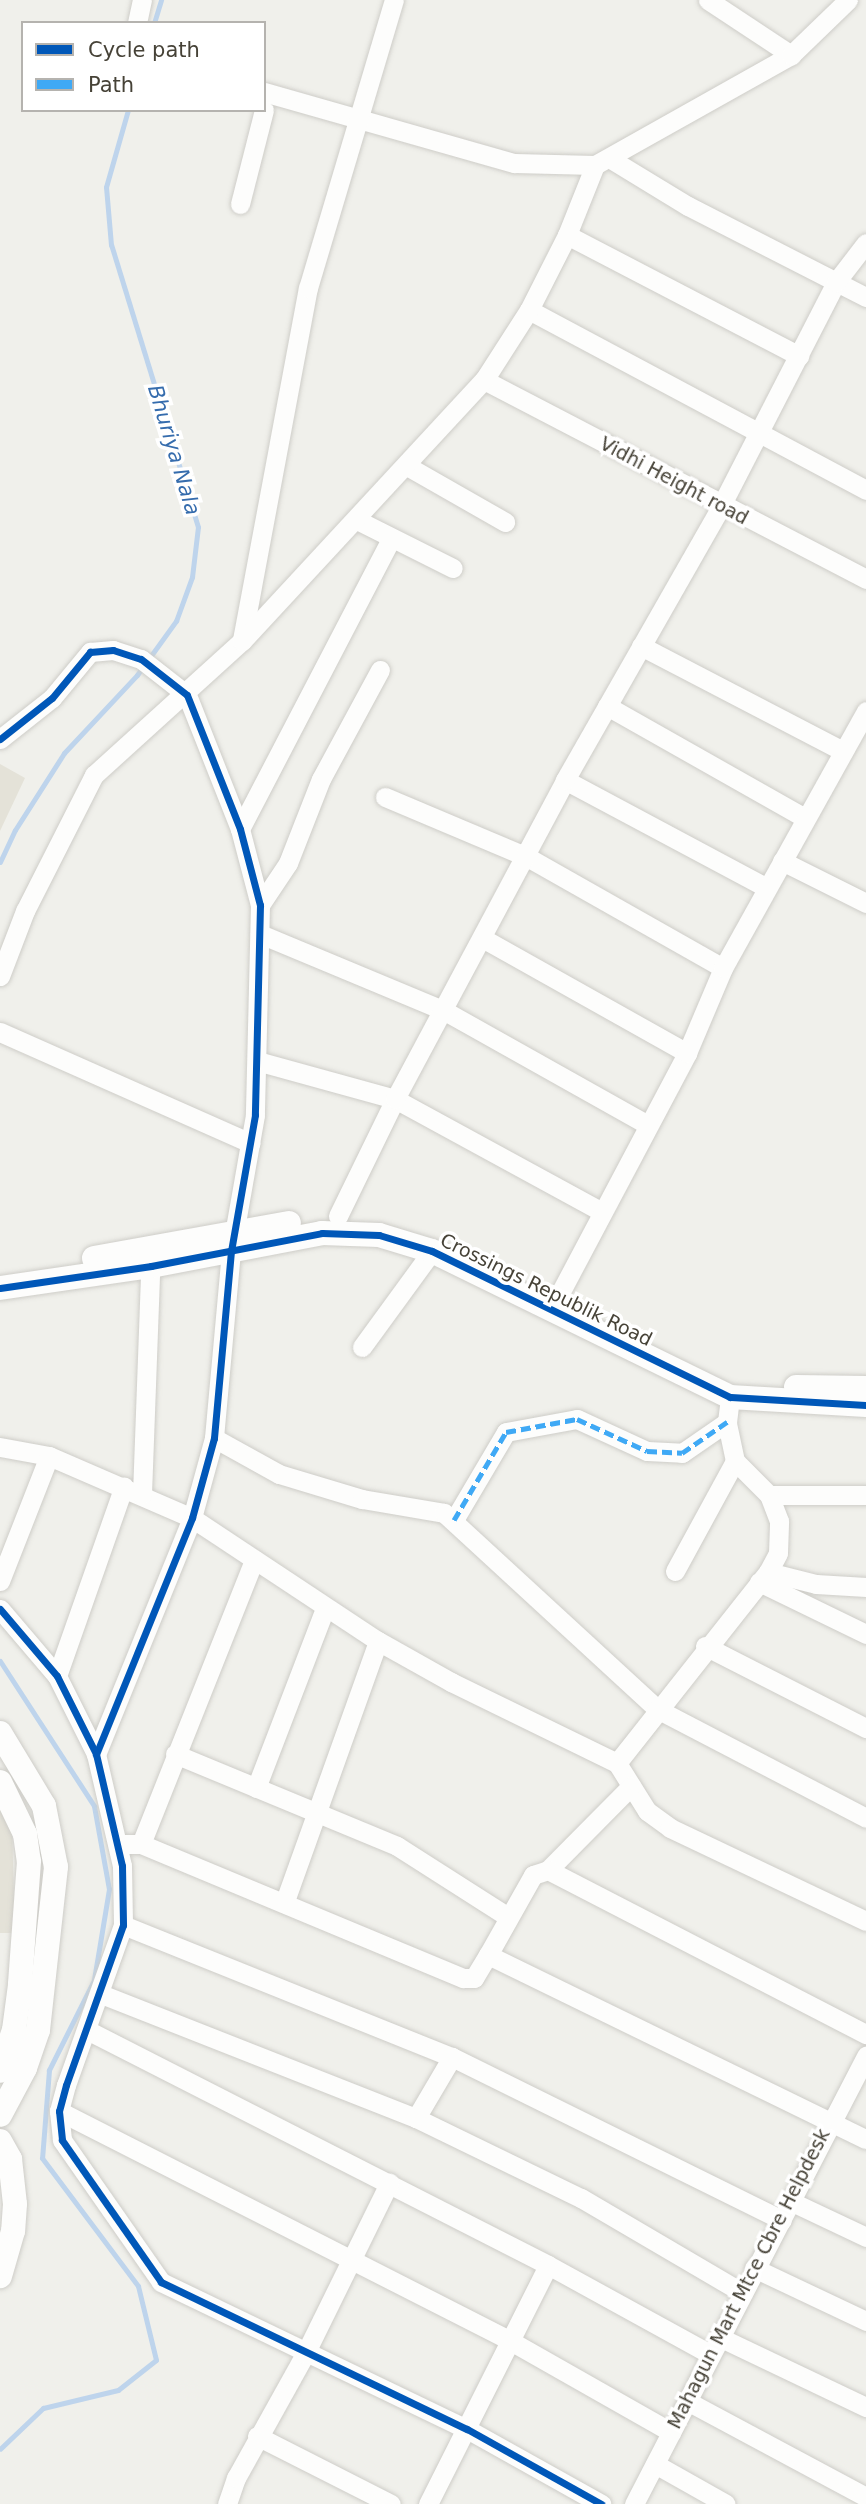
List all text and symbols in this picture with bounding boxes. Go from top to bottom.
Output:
legend [21,21,266,112]
text: Cycle path [88,38,200,62]
text: Path [88,73,134,97]
water label: Bhuriya Nala [142,382,206,518]
street label: Vidhi Height road [596,432,752,530]
street label: Crossings Republik Road [436,1229,656,1351]
street label: Mahagun Mart Mtce Cbre Helpdesk [663,2125,835,2433]

